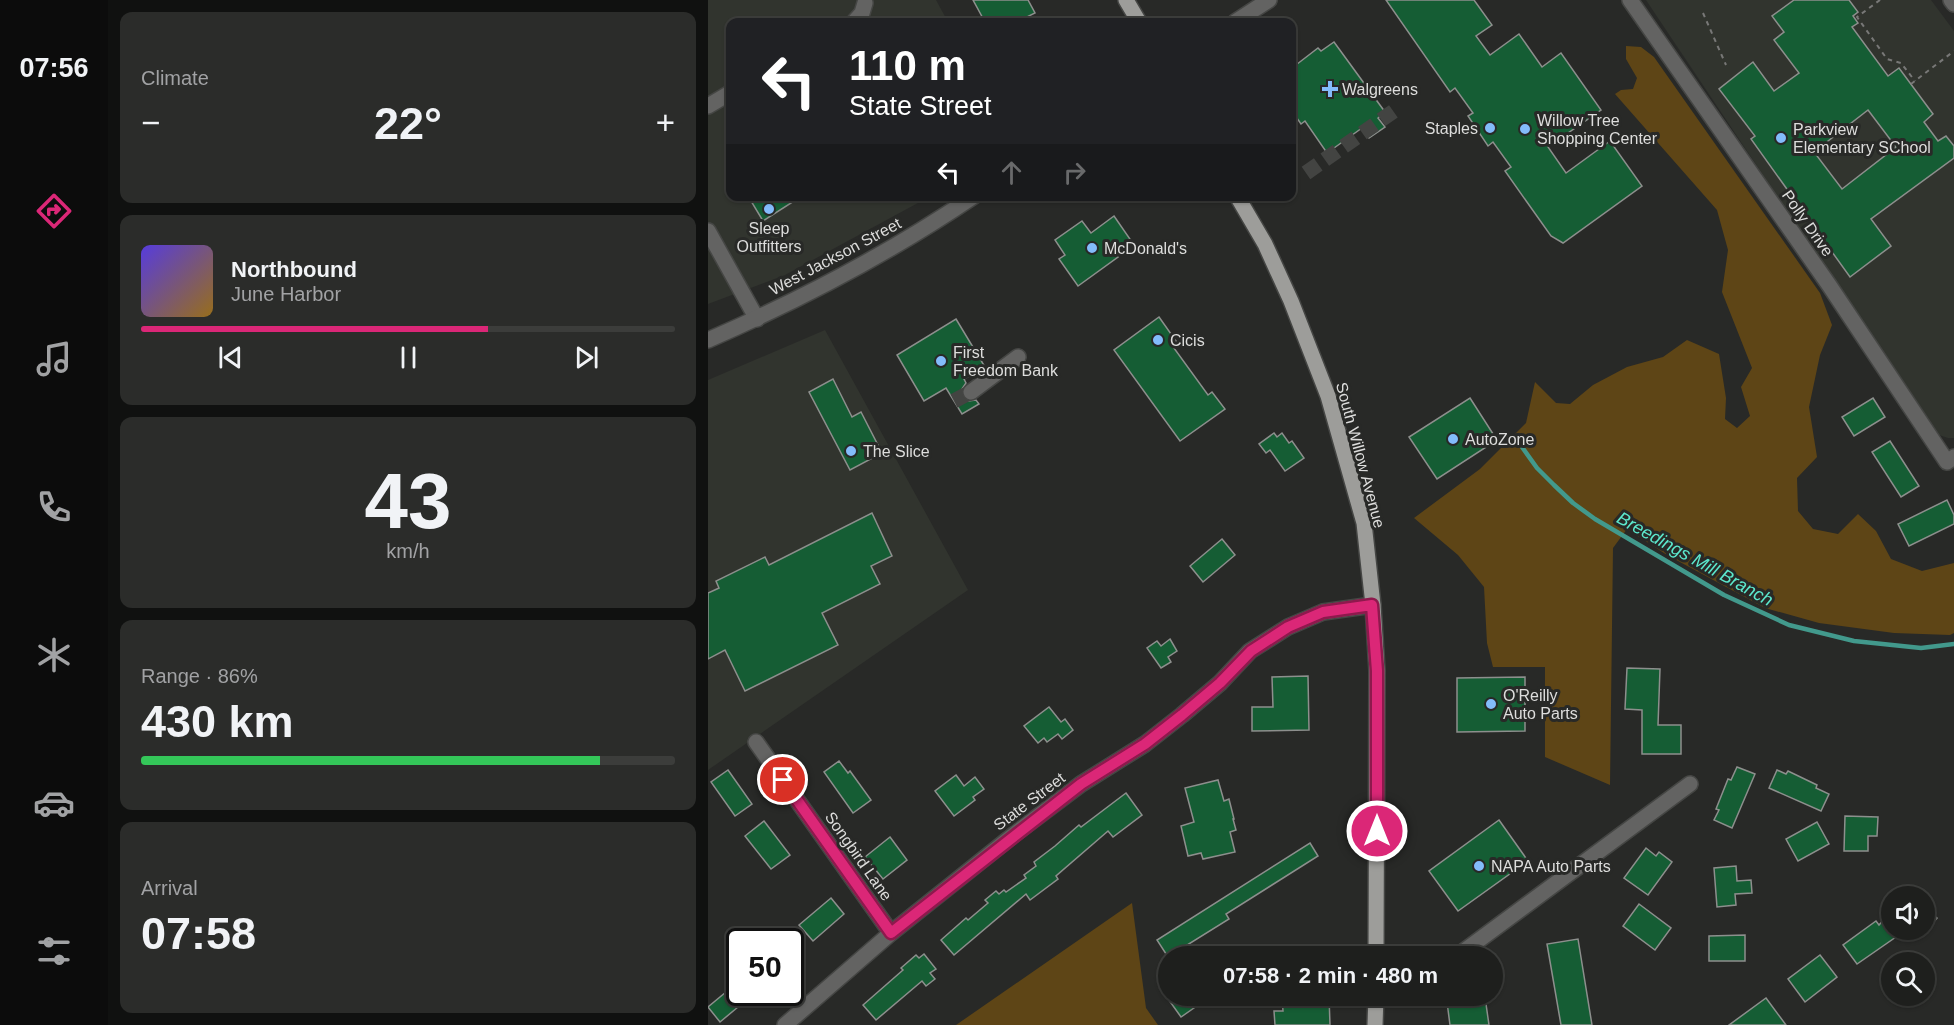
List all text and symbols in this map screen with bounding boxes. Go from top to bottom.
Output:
icon: left [750,42,828,120]
text: 110 m [849,42,966,89]
text: 07:56 [19,53,89,83]
text: Climate [141,67,209,89]
place label: Walgreens [1342,81,1418,98]
marker: Walgreens [1323,82,1337,96]
text: State Street [849,91,992,121]
text: 22° [374,98,442,149]
text: − [141,104,160,141]
text: + [656,104,675,141]
place label: Willow Tree Shopping Center [1537,112,1658,147]
place label: Staples [1425,120,1478,137]
marker: Staples [1483,121,1497,135]
place label: Parkview Elementary SChool [1793,121,1931,156]
marker: Willow Tree Shopping Center [1518,122,1532,136]
marker: Parkview Elementary SChool [1774,131,1788,145]
icon: left [932,156,965,189]
icon: ahead [995,156,1028,189]
icon: right [1058,156,1091,189]
street label: Polly Drive [1779,187,1837,260]
icon: directions [33,190,75,232]
marker: Sleep Outfitters [762,202,776,216]
street label: West Jackson Street [767,214,904,298]
place label: Sleep Outfitters [737,220,801,255]
place label: McDonald's [1104,240,1187,257]
marker: McDonald's [1085,241,1099,255]
text: Northbound [231,257,357,282]
text: June Harbor [231,283,341,305]
place label: Cicis [1170,332,1205,349]
marker: Cicis [1151,333,1165,347]
icon: music [33,338,75,380]
icon: previous [214,341,247,374]
icon: pause [392,341,425,374]
icon: next [570,341,603,374]
place label: First Freedom Bank [953,344,1059,379]
marker: First Freedom Bank [934,354,948,368]
street label: South Willow Avenue [1333,380,1388,530]
place label: AutoZone [1465,431,1534,448]
marker: AutoZone [1446,432,1460,446]
place label: The Slice [863,443,930,460]
marker: The Slice [844,444,858,458]
text: 43 [365,457,451,545]
icon: phone [33,486,75,528]
water label: Breedings Mill Branch [1614,508,1776,610]
text: km/h [386,540,430,562]
icon: climate [33,634,75,676]
text: Range · 86% [141,665,258,687]
place label: O'Reilly Auto Parts [1503,687,1578,722]
text: 430 km [141,696,294,747]
marker: O'Reilly Auto Parts [1484,697,1498,711]
pin [757,754,808,805]
icon: arrive [766,763,799,796]
street label: State Street [990,769,1069,834]
icon: car [33,782,75,824]
position arrow [1345,799,1409,863]
street label: Songbird Lane [822,809,895,904]
place label: NAPA Auto Parts [1491,858,1611,875]
marker: NAPA Auto Parts [1472,859,1486,873]
text: Arrival [141,877,198,899]
map controls [1881,886,1935,1006]
button: sound [1881,886,1935,940]
text: 07:58 [141,908,256,959]
speed limit sign: 50 [726,928,804,1006]
icon: filters [33,930,75,972]
button: search [1881,952,1935,1006]
text: 07:58 · 2 min · 480 m [1223,963,1438,988]

